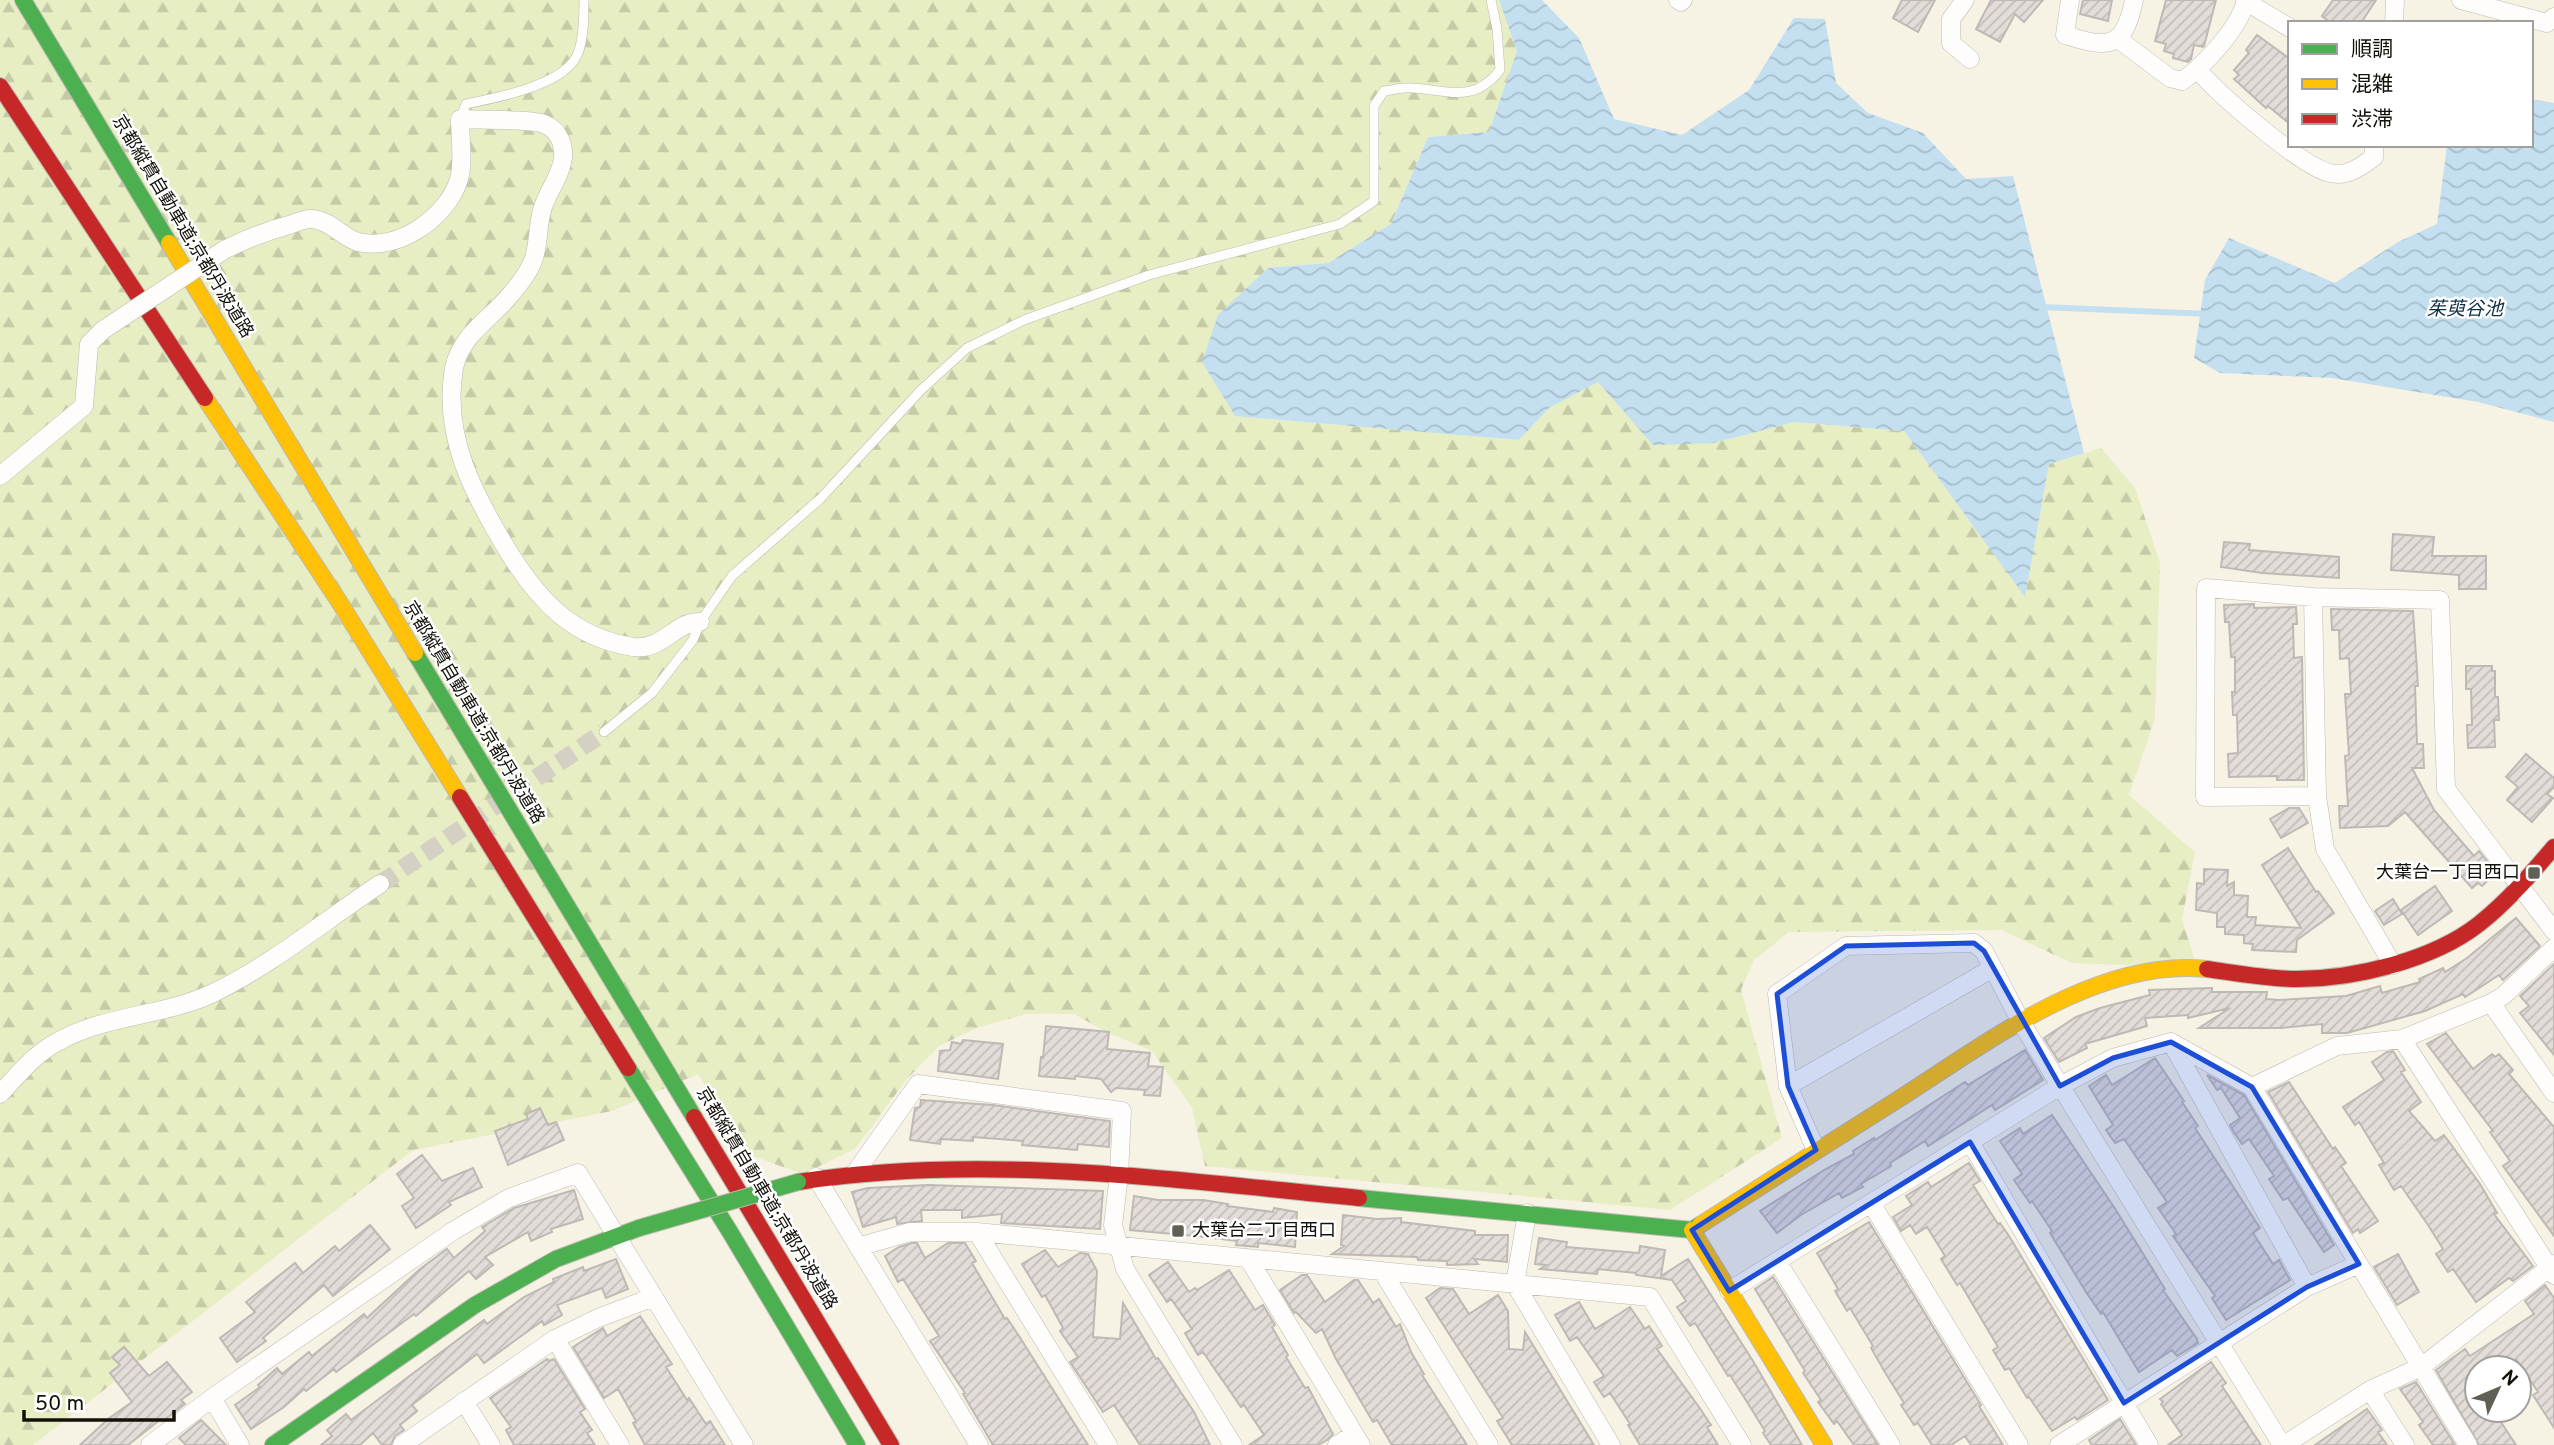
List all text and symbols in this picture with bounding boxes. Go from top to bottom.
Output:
legend [2288,21,2533,147]
text: 順調 [2351,37,2393,64]
text: 混雑 [2351,72,2393,99]
text: 渋滞 [2351,107,2393,134]
street label: 京都縦貫自動車道;京都丹波道路 [106,111,258,343]
water label: 茱萸谷池 [2427,298,2505,322]
street label: 京都縦貫自動車道;京都丹波道路 [397,597,549,829]
place label: 大葉台一丁目西口 [2376,862,2520,885]
marker: 大葉台一丁目西口 [2526,865,2542,881]
street label: 京都縦貫自動車道;京都丹波道路 [690,1083,842,1315]
place label: 大葉台二丁目西口 [1192,1220,1336,1243]
marker: 大葉台二丁目西口 [1170,1223,1186,1239]
north arrow [2463,1354,2533,1424]
text: N [2495,1365,2522,1392]
scale bar [24,1378,175,1422]
text: 50 m [35,1391,84,1418]

